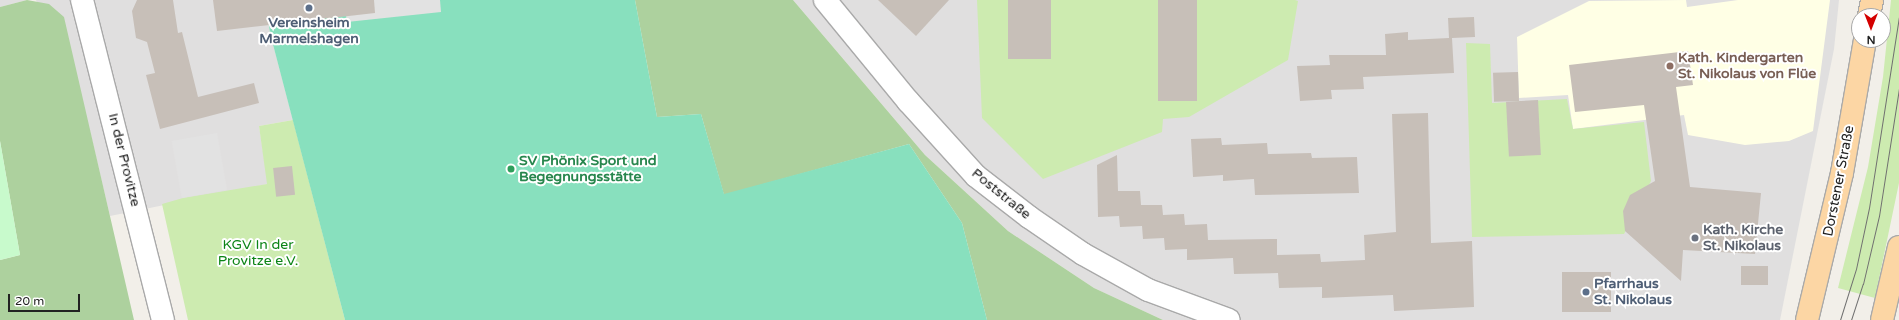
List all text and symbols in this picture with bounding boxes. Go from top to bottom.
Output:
marker: Vereinsheim Marmelshagen [304,3,314,13]
north arrow [1851,8,1891,48]
place label: Vereinsheim Marmelshagen [259,15,359,48]
text: N [1867,33,1875,46]
place label: Kath. Kindergarten St. Nikolaus von Flüe [1678,50,1816,82]
marker: Kath. Kindergarten St. Nikolaus von Flüe [1665,61,1675,71]
street label: In der Provitze [104,111,144,209]
street label: Dorstener Straße [1820,124,1858,238]
place label: SV Phönix Sport und Begegnungsstätte [519,153,657,186]
marker: SV Phönix Sport und Begegnungsstätte [506,164,516,174]
street label: Poststraße [968,165,1034,223]
place label: Kath. Kirche St. Nikolaus [1703,222,1783,254]
marker: Kath. Kirche St. Nikolaus [1690,233,1700,243]
park label: KGV In der Provitze e.V. [218,237,298,270]
place label: Pfarrhaus St. Nikolaus [1594,276,1672,308]
scale bar [10,286,82,312]
marker: Pfarrhaus St. Nikolaus [1581,287,1591,297]
text: 20 m [15,294,44,308]

